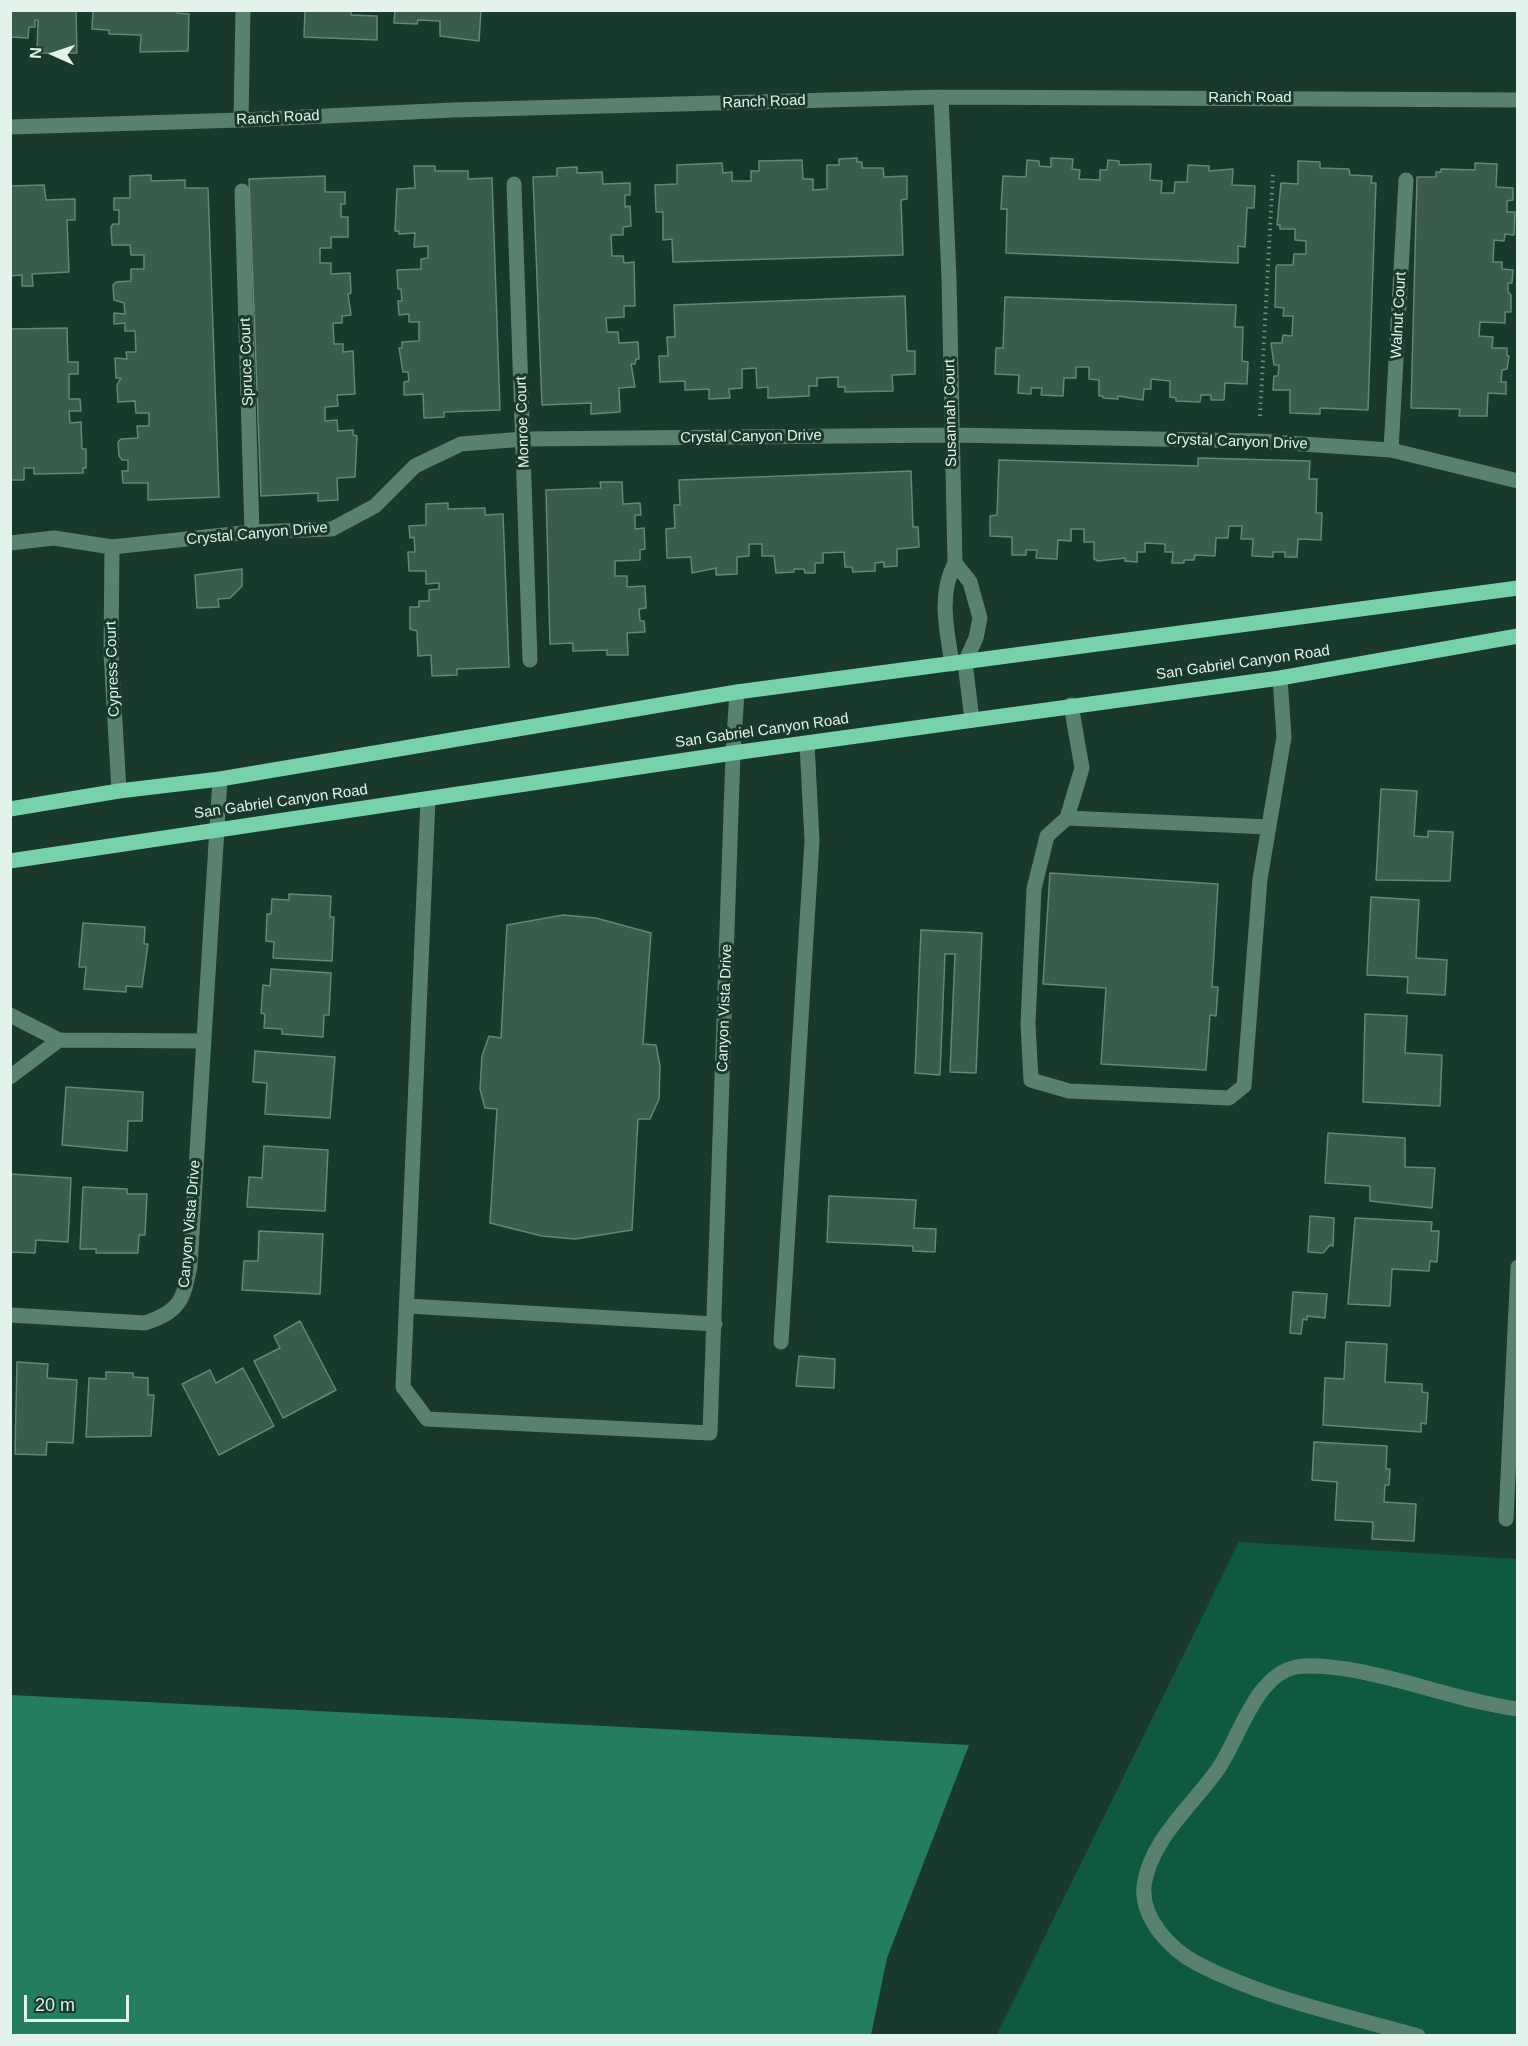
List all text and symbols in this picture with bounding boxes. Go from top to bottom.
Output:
north arrow [24,24,84,84]
text: N [27,47,44,59]
street label: Ranch Road [1208,89,1292,107]
street label: Ranch Road [722,92,806,112]
street label: Ranch Road [236,107,320,129]
street label: Walnut Court [1388,271,1410,359]
street label: Spruce Court [236,318,258,406]
street label: Susannah Court [941,359,961,467]
street label: Monroe Court [512,376,534,468]
street label: Crystal Canyon Drive [680,427,822,447]
street label: Crystal Canyon Drive [1166,431,1308,453]
street label: Crystal Canyon Drive [186,519,328,549]
street label: Cypress Court [102,621,124,717]
street label: San Gabriel Canyon Road [1155,642,1331,684]
street label: San Gabriel Canyon Road [674,710,850,752]
street label: San Gabriel Canyon Road [193,781,369,823]
street label: Canyon Vista Drive [714,944,736,1072]
street label: Canyon Vista Drive [175,1159,205,1289]
scale bar [27,1983,132,2021]
text: 20 m [35,1995,75,2015]

